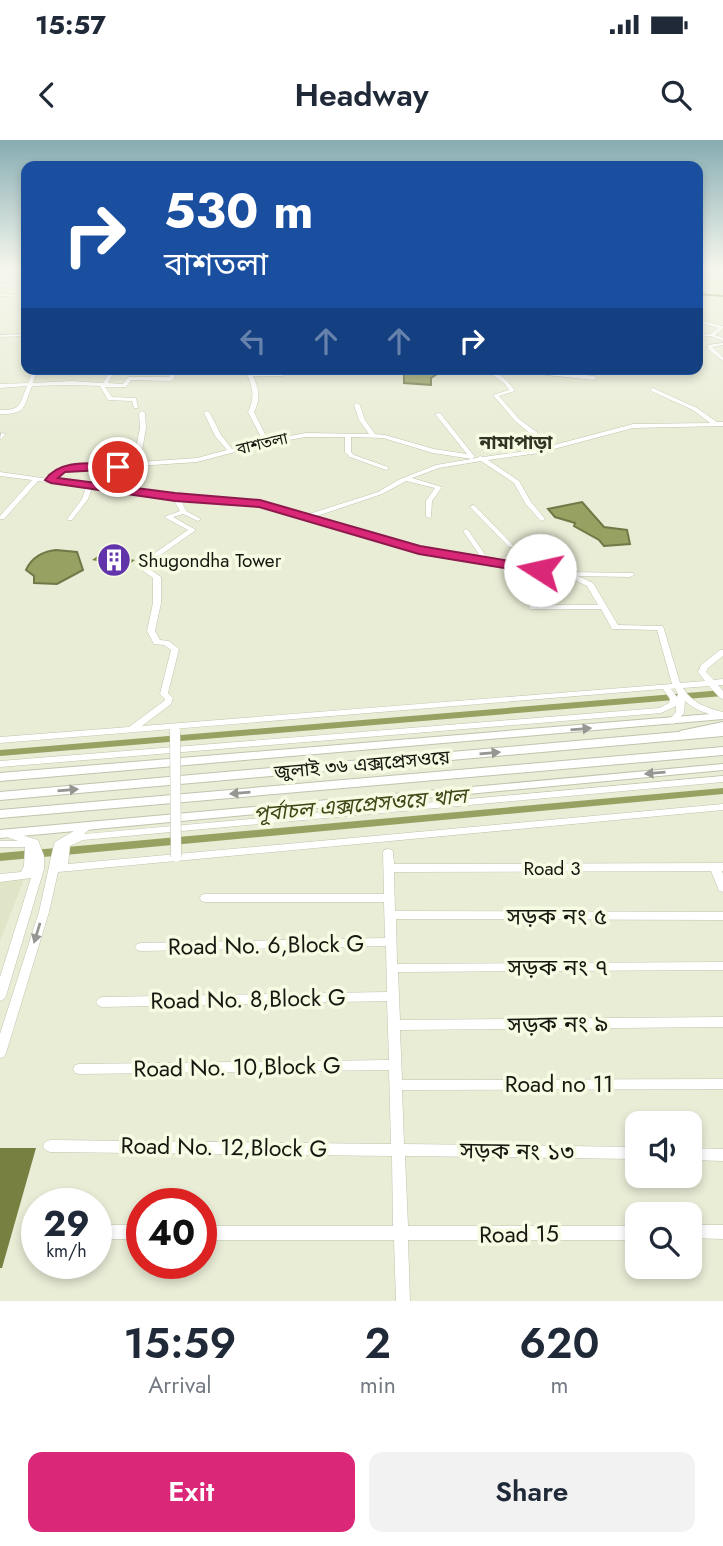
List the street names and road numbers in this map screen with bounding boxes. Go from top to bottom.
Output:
street label: বাশতলা [233,426,291,461]
street label: জুলাই ৩৬ এক্সপ্রেসওয়ে [272,743,452,786]
street label: Road 3 [523,855,581,882]
street label: সড়ক নং ৫ [506,899,607,933]
street label: Road No. 6,Block G [168,926,364,964]
street label: সড়ক নং ৭ [507,950,608,984]
street label: Road No. 8,Block G [150,980,346,1018]
street label: সড়ক নং ৯ [506,1006,609,1042]
street label: Road No. 10,Block G [133,1048,341,1086]
street label: Road no 11 [505,1067,613,1101]
street label: Road No. 12,Block G [120,1128,328,1166]
street label: সড়ক নং ১৩ [459,1133,575,1169]
street label: Road 15 [479,1216,559,1252]

